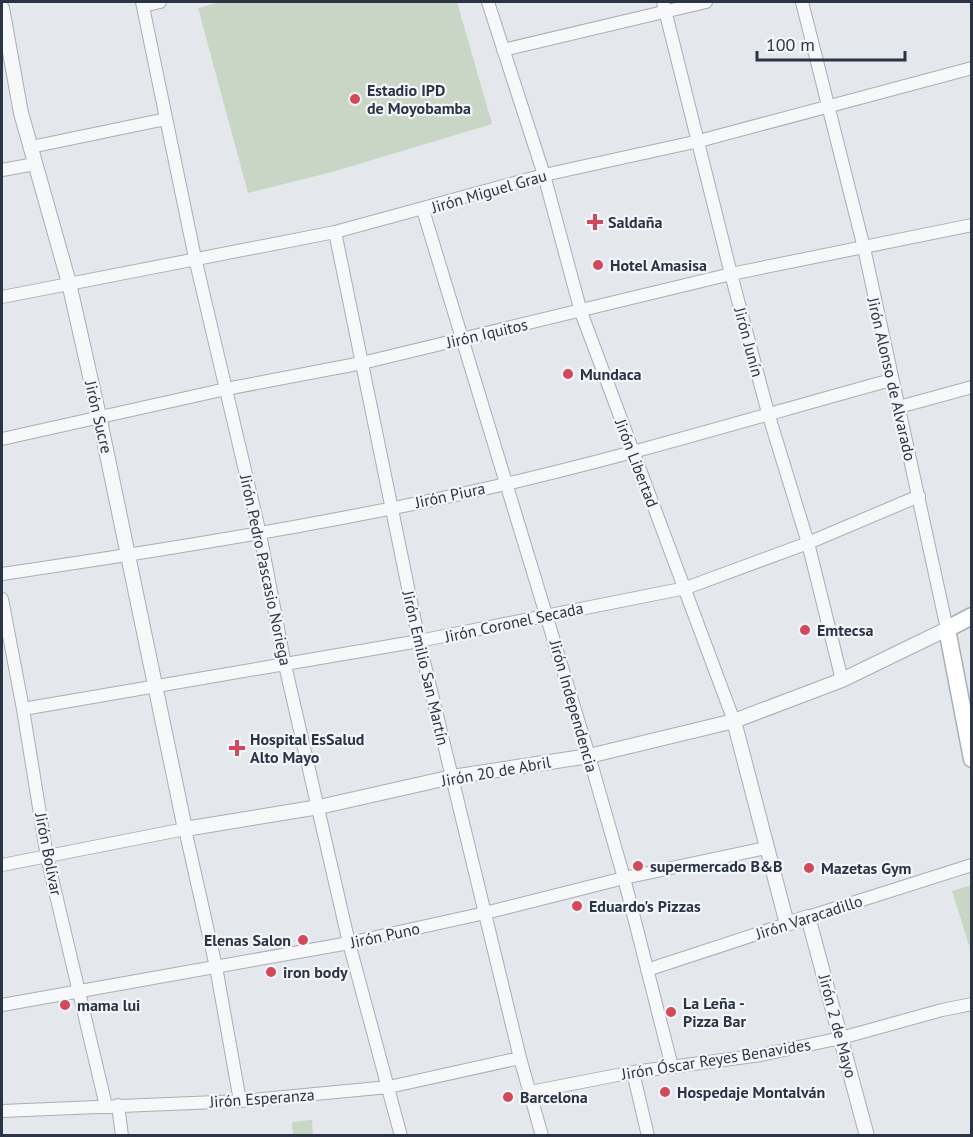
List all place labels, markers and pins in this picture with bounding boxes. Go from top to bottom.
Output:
place label: Estadio IPD de Moyobamba [367,80,471,118]
marker: Estadio IPD de Moyobamba [348,92,362,106]
place label: Saldaña [608,212,662,232]
marker: Saldaña [586,213,604,231]
place label: Hotel Amasisa [610,255,707,275]
marker: Hotel Amasisa [591,258,605,272]
place label: Mundaca [580,364,642,384]
marker: Mundaca [561,367,575,381]
place label: Emtecsa [817,620,873,640]
marker: Emtecsa [798,623,812,637]
place label: Hospital EsSalud Alto Mayo [250,729,364,767]
marker: Hospital EsSalud Alto Mayo [228,739,246,757]
place label: supermercado B&B [650,856,782,876]
place label: Mazetas Gym [821,858,912,878]
marker: supermercado B&B [631,859,645,873]
marker: Mazetas Gym [802,861,816,875]
place label: Eduardo's Pizzas [589,896,701,916]
marker: Eduardo's Pizzas [570,899,584,913]
place label: Elenas Salon [204,930,291,950]
marker: Elenas Salon [296,933,310,947]
place label: iron body [283,962,348,982]
marker: iron body [264,965,278,979]
place label: La Leña - Pizza Bar [683,993,746,1031]
place label: mama lui [77,995,140,1015]
marker: mama lui [58,998,72,1012]
marker: La Leña - Pizza Bar [664,1005,678,1019]
place label: Hospedaje Montalván [677,1082,825,1102]
marker: Hospedaje Montalván [658,1085,672,1099]
place label: Barcelona [520,1087,588,1107]
marker: Barcelona [501,1090,515,1104]

